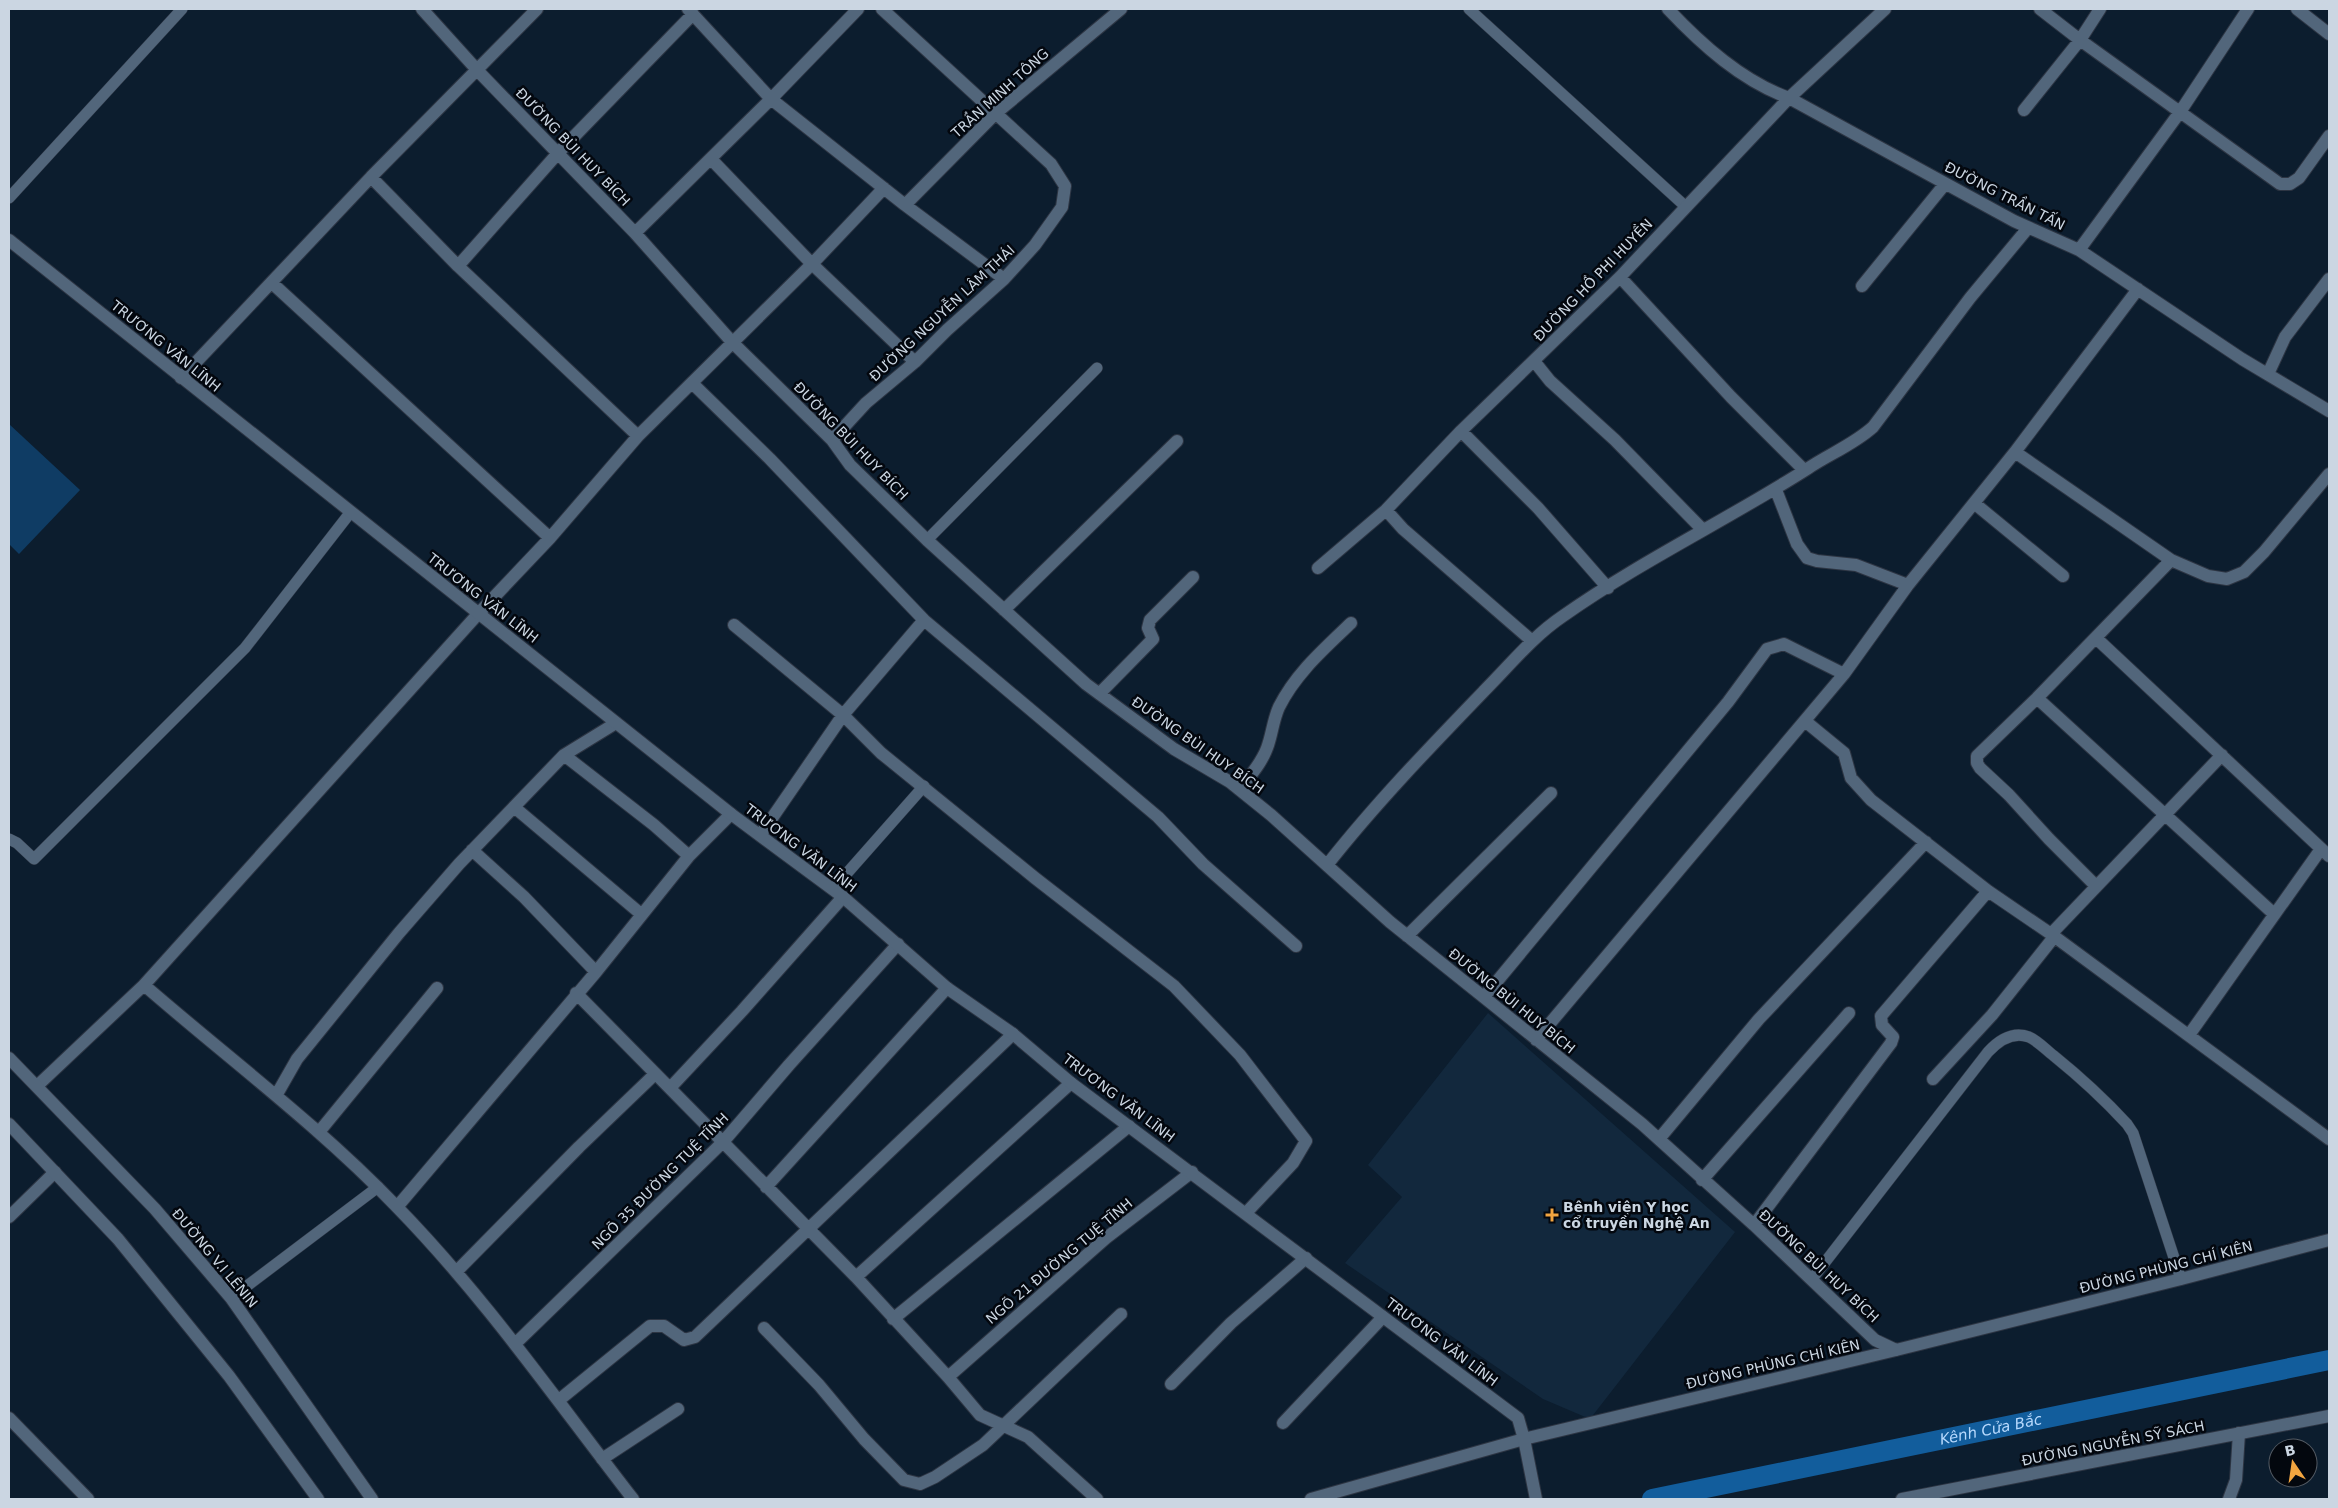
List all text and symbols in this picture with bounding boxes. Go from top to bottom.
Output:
street label: TRẦN MINH TÔNG [946,44,1052,142]
street label: ĐƯỜNG BÙI HUY BÍCH [512,84,634,209]
street label: ĐƯỜNG TRẦN TẤN [1942,157,2069,233]
street label: ĐƯỜNG HỒ PHI HUYỀN [1529,214,1656,344]
street label: ĐƯỜNG NGUYỄN LÂM THÁI [865,240,1018,384]
street label: TRƯƠNG VĂN LĨNH [107,296,224,395]
street label: ĐƯỜNG BÙI HUY BÍCH [790,378,912,503]
street label: TRƯƠNG VĂN LĨNH [424,548,542,646]
street label: ĐƯỜNG BÙI HUY BÍCH [1129,692,1268,797]
street label: TRƯƠNG VĂN LĨNH [741,799,861,895]
street label: ĐƯỜNG BÙI HUY BÍCH [1446,944,1579,1057]
street label: TRƯƠNG VĂN LĨNH [1059,1049,1179,1145]
street label: NGÕ 35 ĐƯỜNG TUỆ TĨNH [588,1109,732,1253]
street label: NGÕ 21 ĐƯỜNG TUỆ TĨNH [982,1194,1135,1327]
place label: Bệnh viện Y học cổ truyền Nghệ An [1563,1199,1710,1231]
street label: ĐƯỜNG V.I LÊNIN [169,1205,262,1311]
street label: ĐƯỜNG BÙI HUY BÍCH [1756,1206,1883,1326]
marker: Bệnh viện Y học cổ truyền Nghệ An [1545,1208,1559,1222]
street label: ĐƯỜNG PHÙNG CHÍ KIÊN [2078,1237,2254,1296]
street label: TRƯƠNG VĂN LĨNH [1382,1293,1502,1389]
street label: ĐƯỜNG PHÙNG CHÍ KIÊN [1684,1335,1861,1392]
water label: Kênh Cửa Bắc [1938,1410,2044,1449]
street label: ĐƯỜNG NGUYỄN SỸ SÁCH [2020,1415,2206,1469]
north arrow [2268,1438,2318,1488]
text: B [2283,1441,2297,1459]

